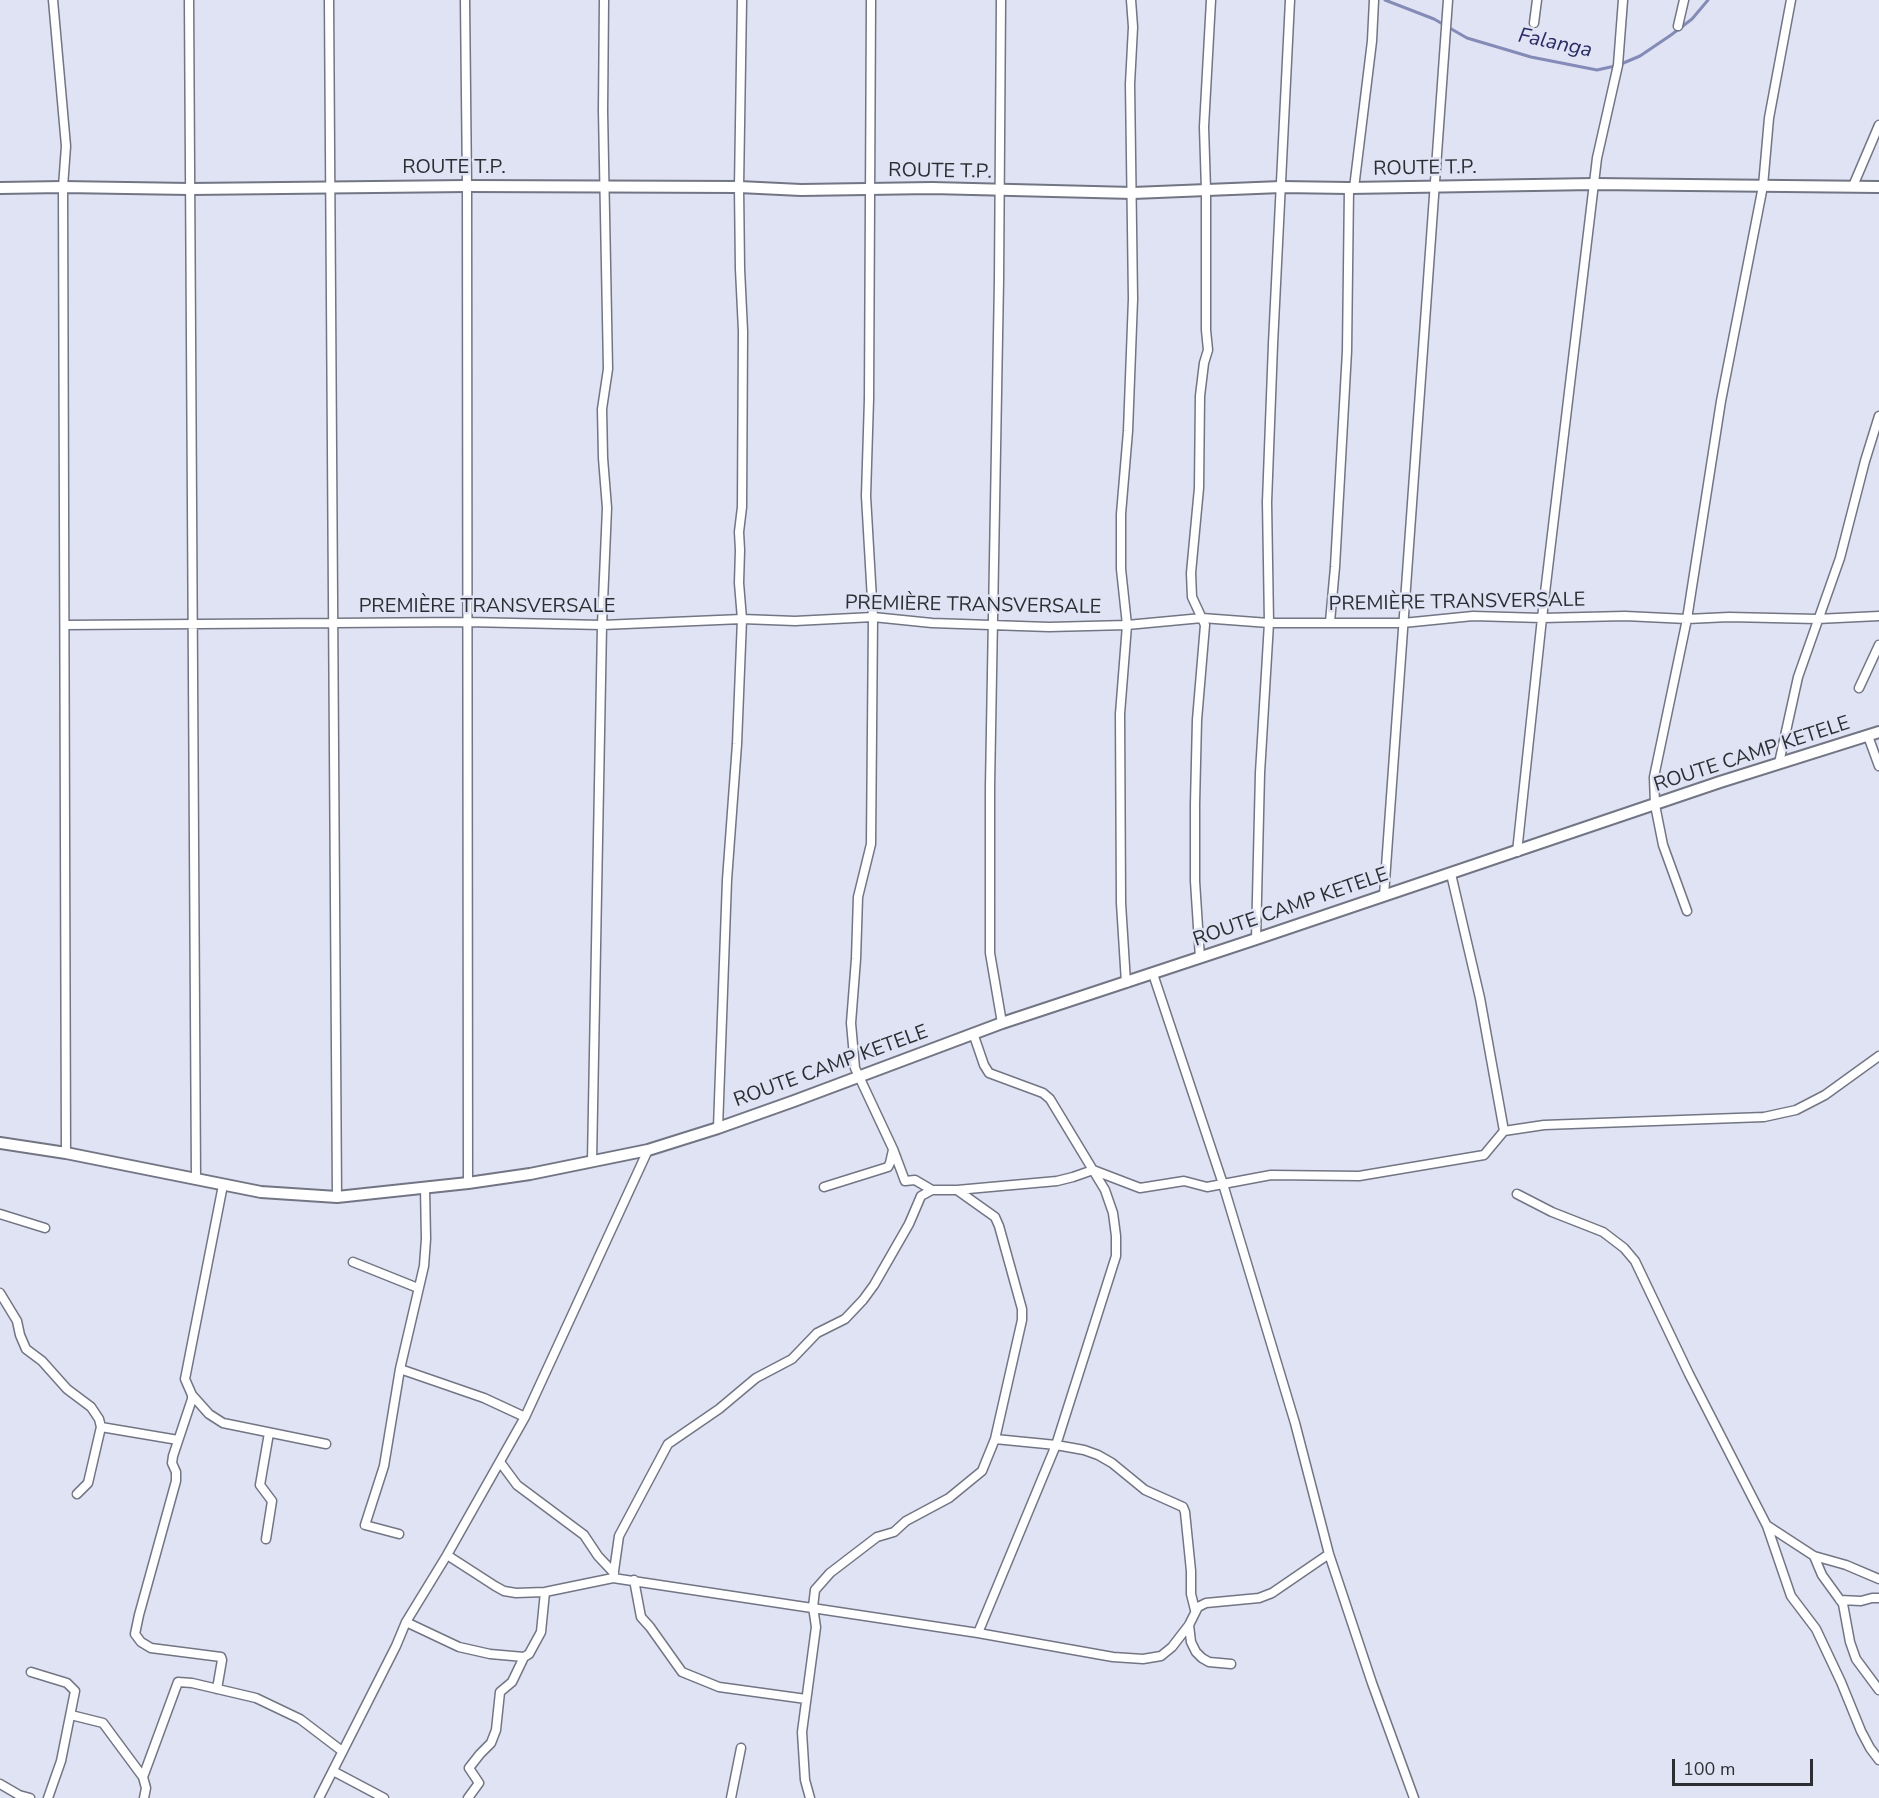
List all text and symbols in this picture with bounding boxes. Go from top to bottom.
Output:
water label: Falanga [1516,24,1594,64]
street label: ROUTE T.P. [402,156,506,180]
street label: ROUTE T.P. [1373,156,1477,182]
street label: ROUTE T.P. [888,159,992,185]
street label: PREMIÈRE TRANSVERSALE [1329,589,1585,617]
street label: PREMIÈRE TRANSVERSALE [845,592,1101,620]
street label: PREMIÈRE TRANSVERSALE [359,595,615,619]
street label: ROUTE CAMP KETELE [1651,712,1853,798]
street label: ROUTE CAMP KETELE [1190,863,1392,953]
street label: ROUTE CAMP KETELE [731,1021,931,1113]
scale bar [1675,1747,1816,1785]
text: 100 m [1683,1757,1735,1781]

